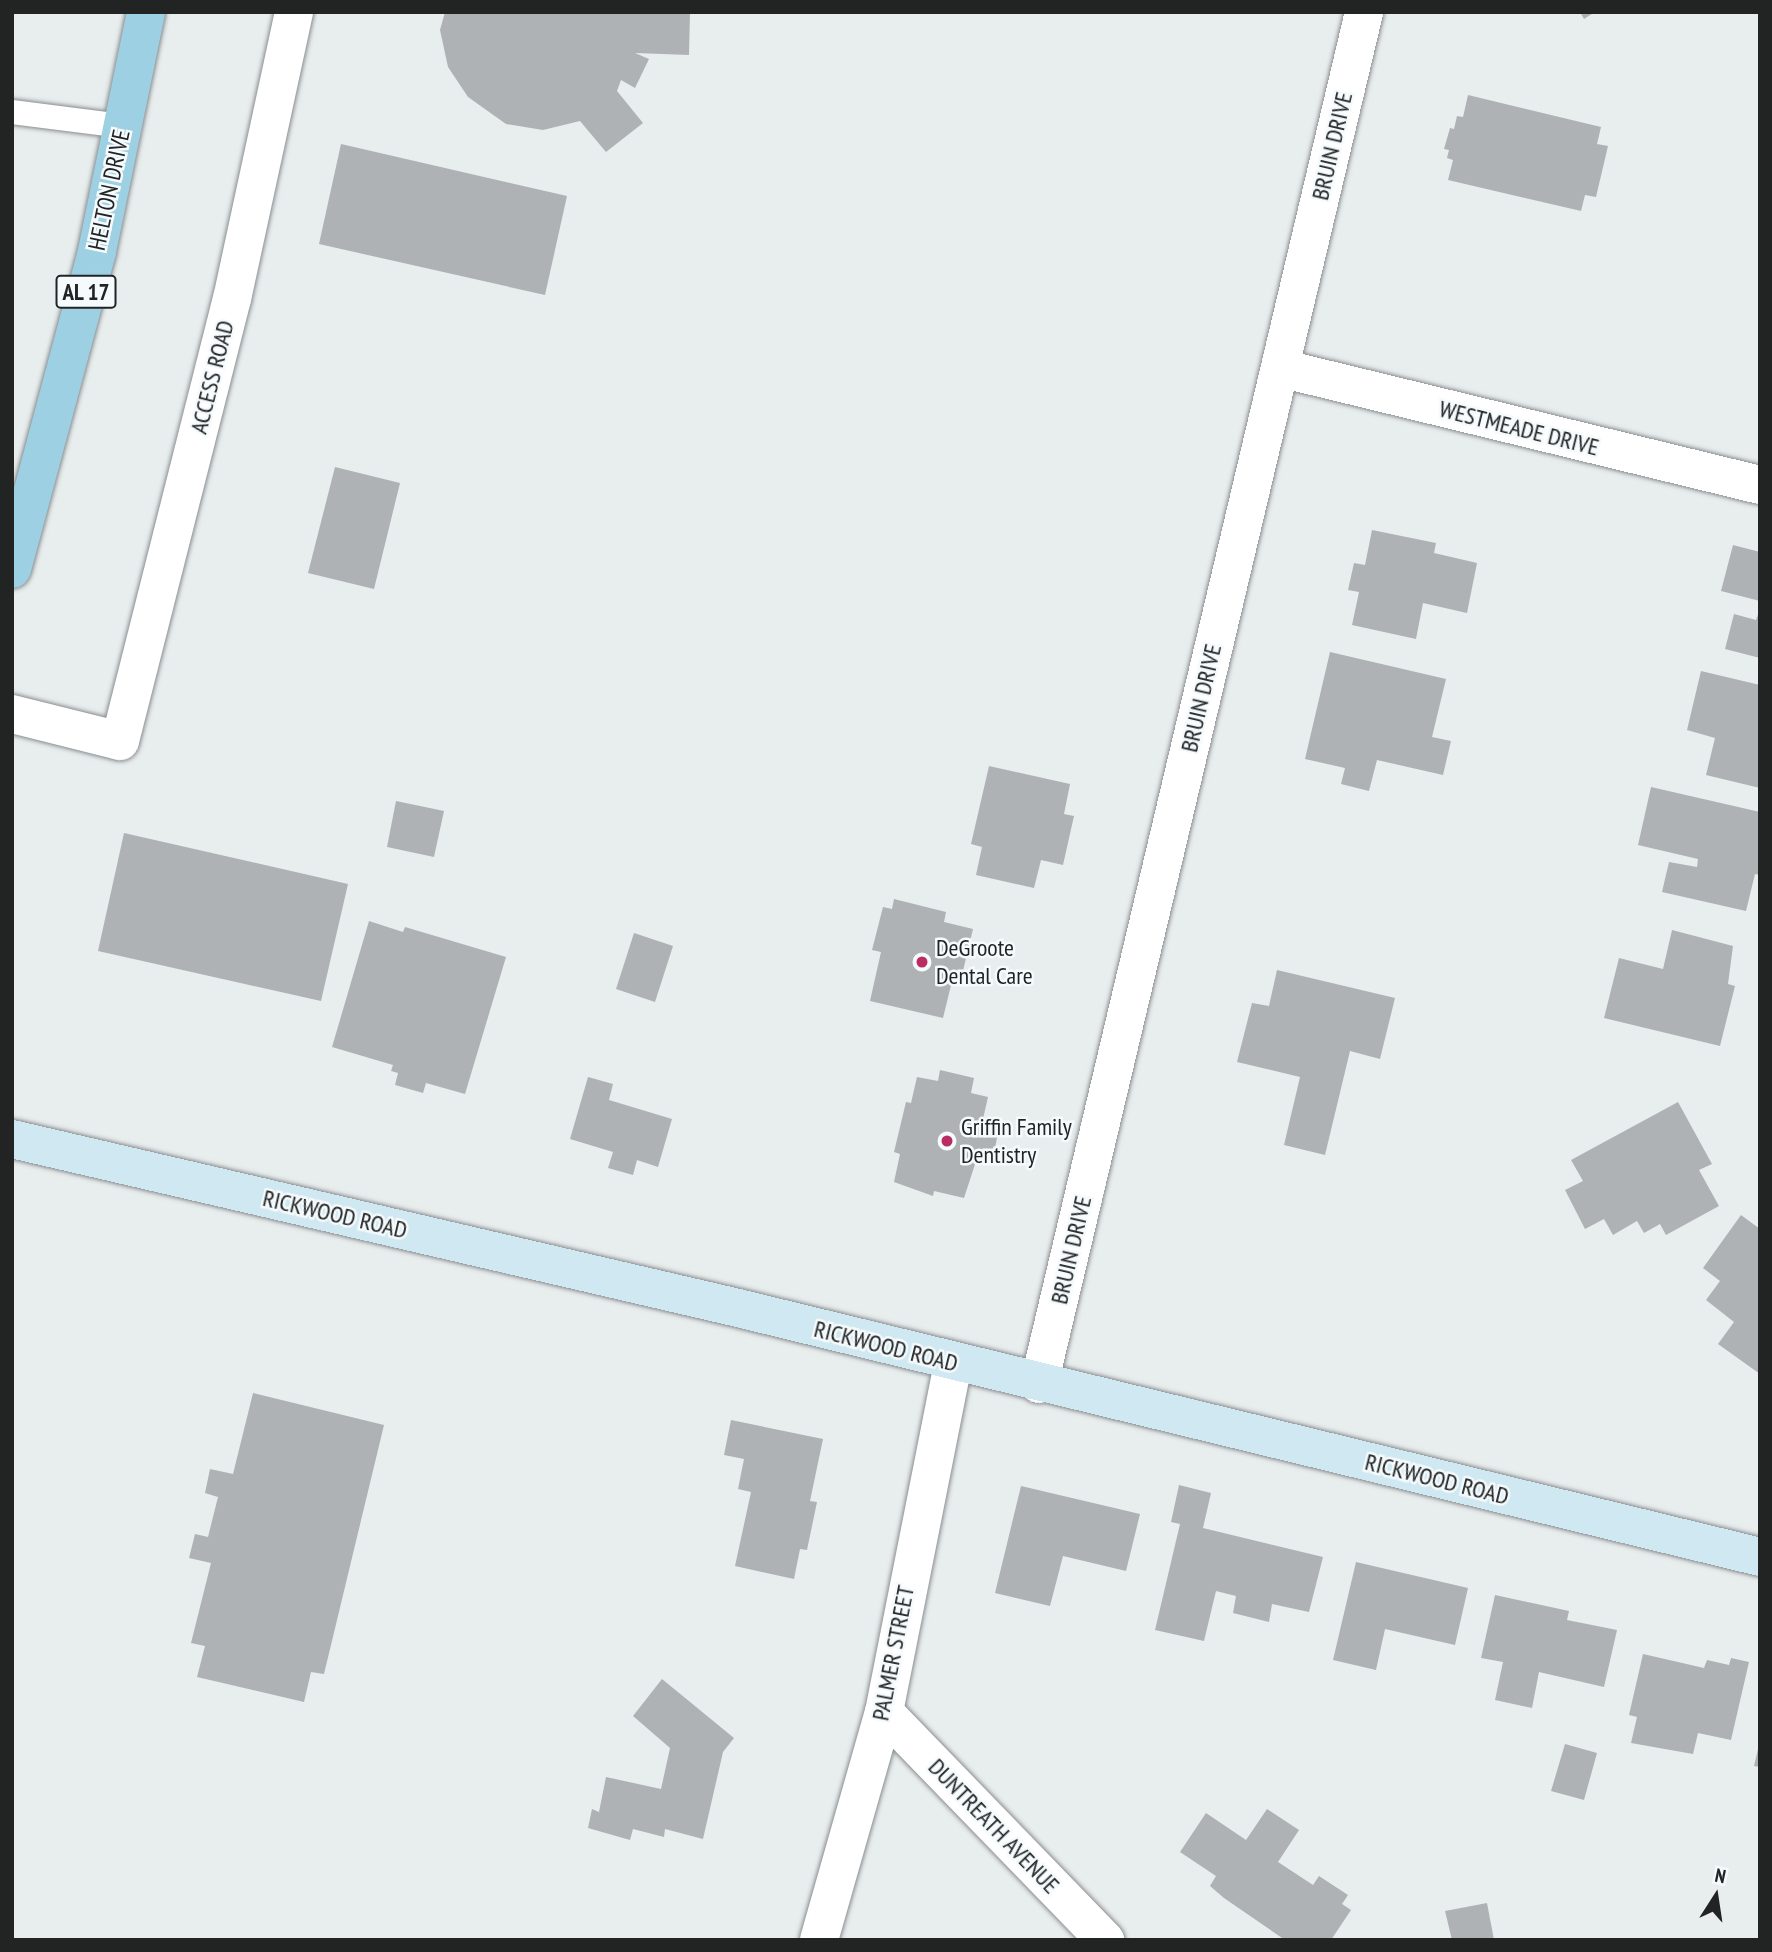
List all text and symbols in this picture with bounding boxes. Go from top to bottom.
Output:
street label: BRUIN DRIVE [1306,89,1358,203]
street label: HELTON DRIVE [82,127,136,253]
road number: AL 17 [55,272,118,312]
street label: ACCESS ROAD [184,317,240,437]
street label: WESTMEADE DRIVE [1436,394,1602,462]
street label: BRUIN DRIVE [1175,641,1227,755]
place label: DeGroote Dental Care [936,934,1033,990]
marker: DeGroote Dental Care [914,954,930,970]
place label: Griffin Family Dentistry [961,1113,1072,1169]
marker: Griffin Family Dentistry [939,1133,955,1149]
street label: RICKWOOD ROAD [260,1183,410,1245]
street label: BRUIN DRIVE [1045,1193,1097,1307]
street label: RICKWOOD ROAD [811,1314,961,1378]
street label: RICKWOOD ROAD [1362,1447,1512,1511]
street label: PALMER STREET [866,1583,920,1723]
street label: DUNTREATH AVENUE [922,1752,1066,1900]
north arrow [1681,1861,1751,1931]
text: N [1713,1863,1728,1888]

